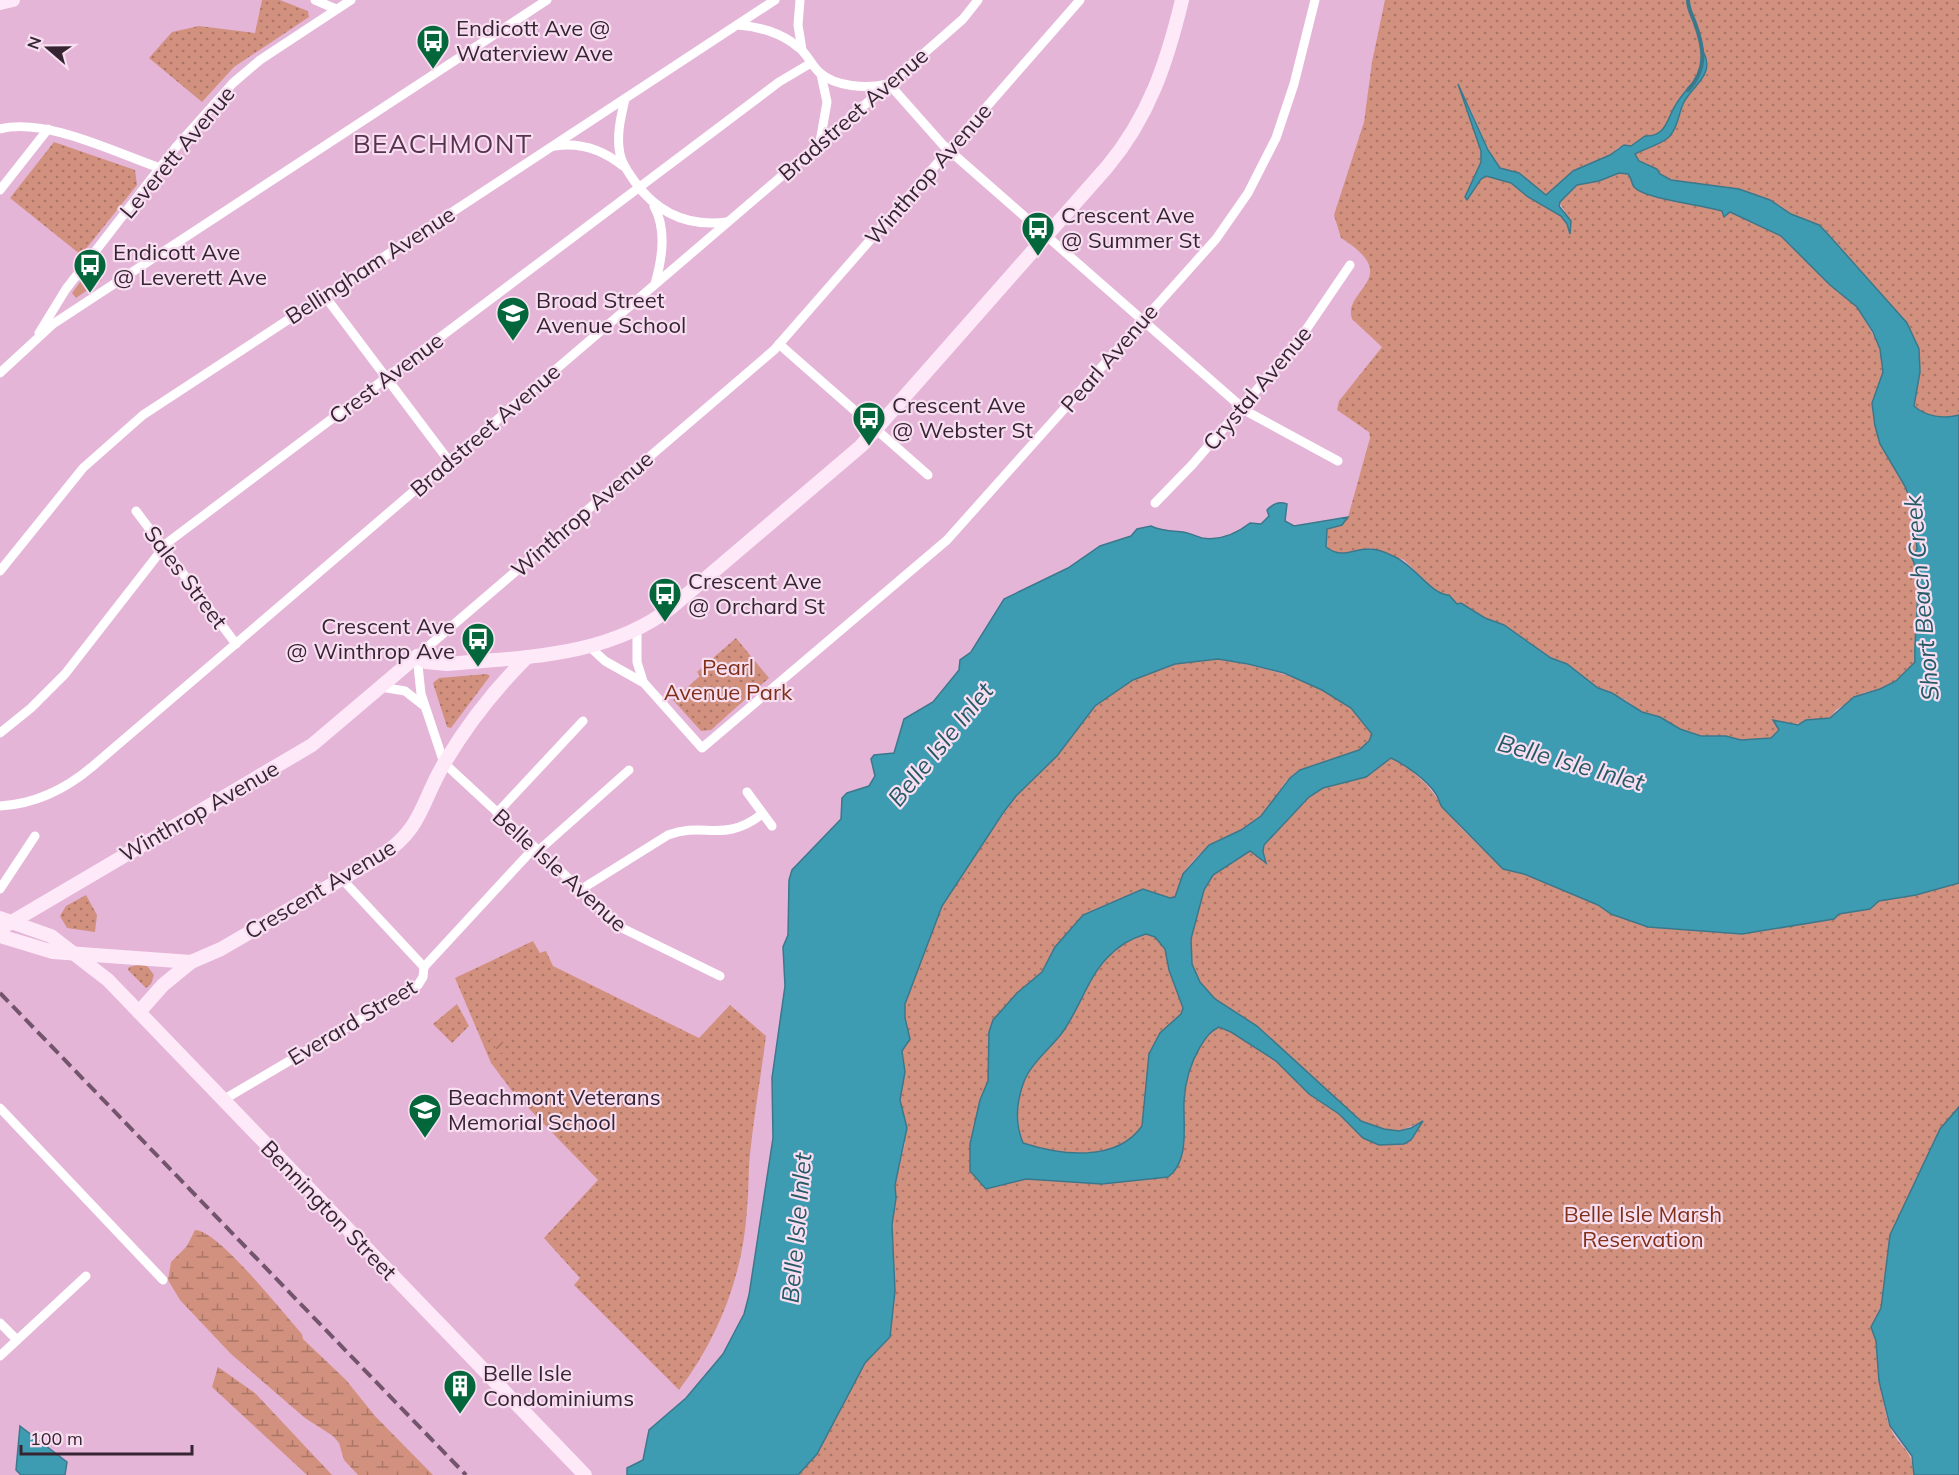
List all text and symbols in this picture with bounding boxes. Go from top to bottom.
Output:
place label: Endicott Ave @ Waterview Ave [456,14,613,67]
north arrow [18,18,78,78]
bus stop icon: Endicott Ave @ Waterview Ave [415,23,451,70]
text: N [22,34,45,52]
street label: Bradstreet Avenue [772,41,934,187]
street label: Leverett Avenue [113,80,241,224]
street label: Winthrop Avenue [859,97,997,251]
district label: BEACHMONT [353,127,533,160]
street label: Bellingham Avenue [280,200,460,330]
place label: Crescent Ave @ Summer St [1061,201,1200,254]
bus stop icon: Crescent Ave @ Summer St [1020,210,1056,257]
place label: Endicott Ave @ Leverett Ave [113,238,267,291]
bus stop icon: Endicott Ave @ Leverett Ave [72,247,108,294]
place label: Broad Street Avenue School [536,286,686,339]
school or university icon: Broad Street Avenue School [495,295,531,342]
street label: Pearl Avenue [1054,298,1164,418]
street label: Crystal Avenue [1197,320,1317,456]
street label: Crest Avenue [323,326,449,430]
street label: Bradstreet Avenue [404,357,566,503]
place label: Crescent Ave @ Webster St [892,391,1033,444]
bus stop icon: Crescent Ave @ Webster St [851,400,887,447]
street label: Winthrop Avenue [505,445,659,583]
water label: Short Beach Creek [1897,493,1945,702]
street label: Sales Street [138,520,234,634]
place label: Crescent Ave @ Orchard St [688,567,825,620]
bus stop icon: Crescent Ave @ Orchard St [647,576,683,623]
place label: Crescent Ave @ Winthrop Ave [286,612,455,665]
bus stop icon: Crescent Ave @ Winthrop Ave [460,621,496,668]
park label: Pearl Avenue Park [664,653,793,706]
water label: Belle Isle Inlet [881,676,999,812]
water label: Belle Isle Inlet [1494,727,1648,797]
street label: Winthrop Avenue [114,754,284,868]
street label: Belle Isle Avenue [487,802,633,938]
street label: Crescent Avenue [239,833,401,945]
street label: Everard Street [283,973,422,1071]
place label: Beachmont Veterans Memorial School [448,1083,661,1136]
school or university icon: Beachmont Veterans Memorial School [407,1092,443,1139]
street label: Bennington Street [255,1134,403,1286]
water label: Belle Isle Inlet [774,1151,818,1304]
park label: Belle Isle Marsh Reservation [1564,1200,1722,1253]
place label: Belle Isle Condominiums [483,1359,634,1412]
building icon: Belle Isle Condominiums [442,1368,478,1415]
scale bar [21,1418,192,1456]
text: 100 m [30,1427,83,1450]

